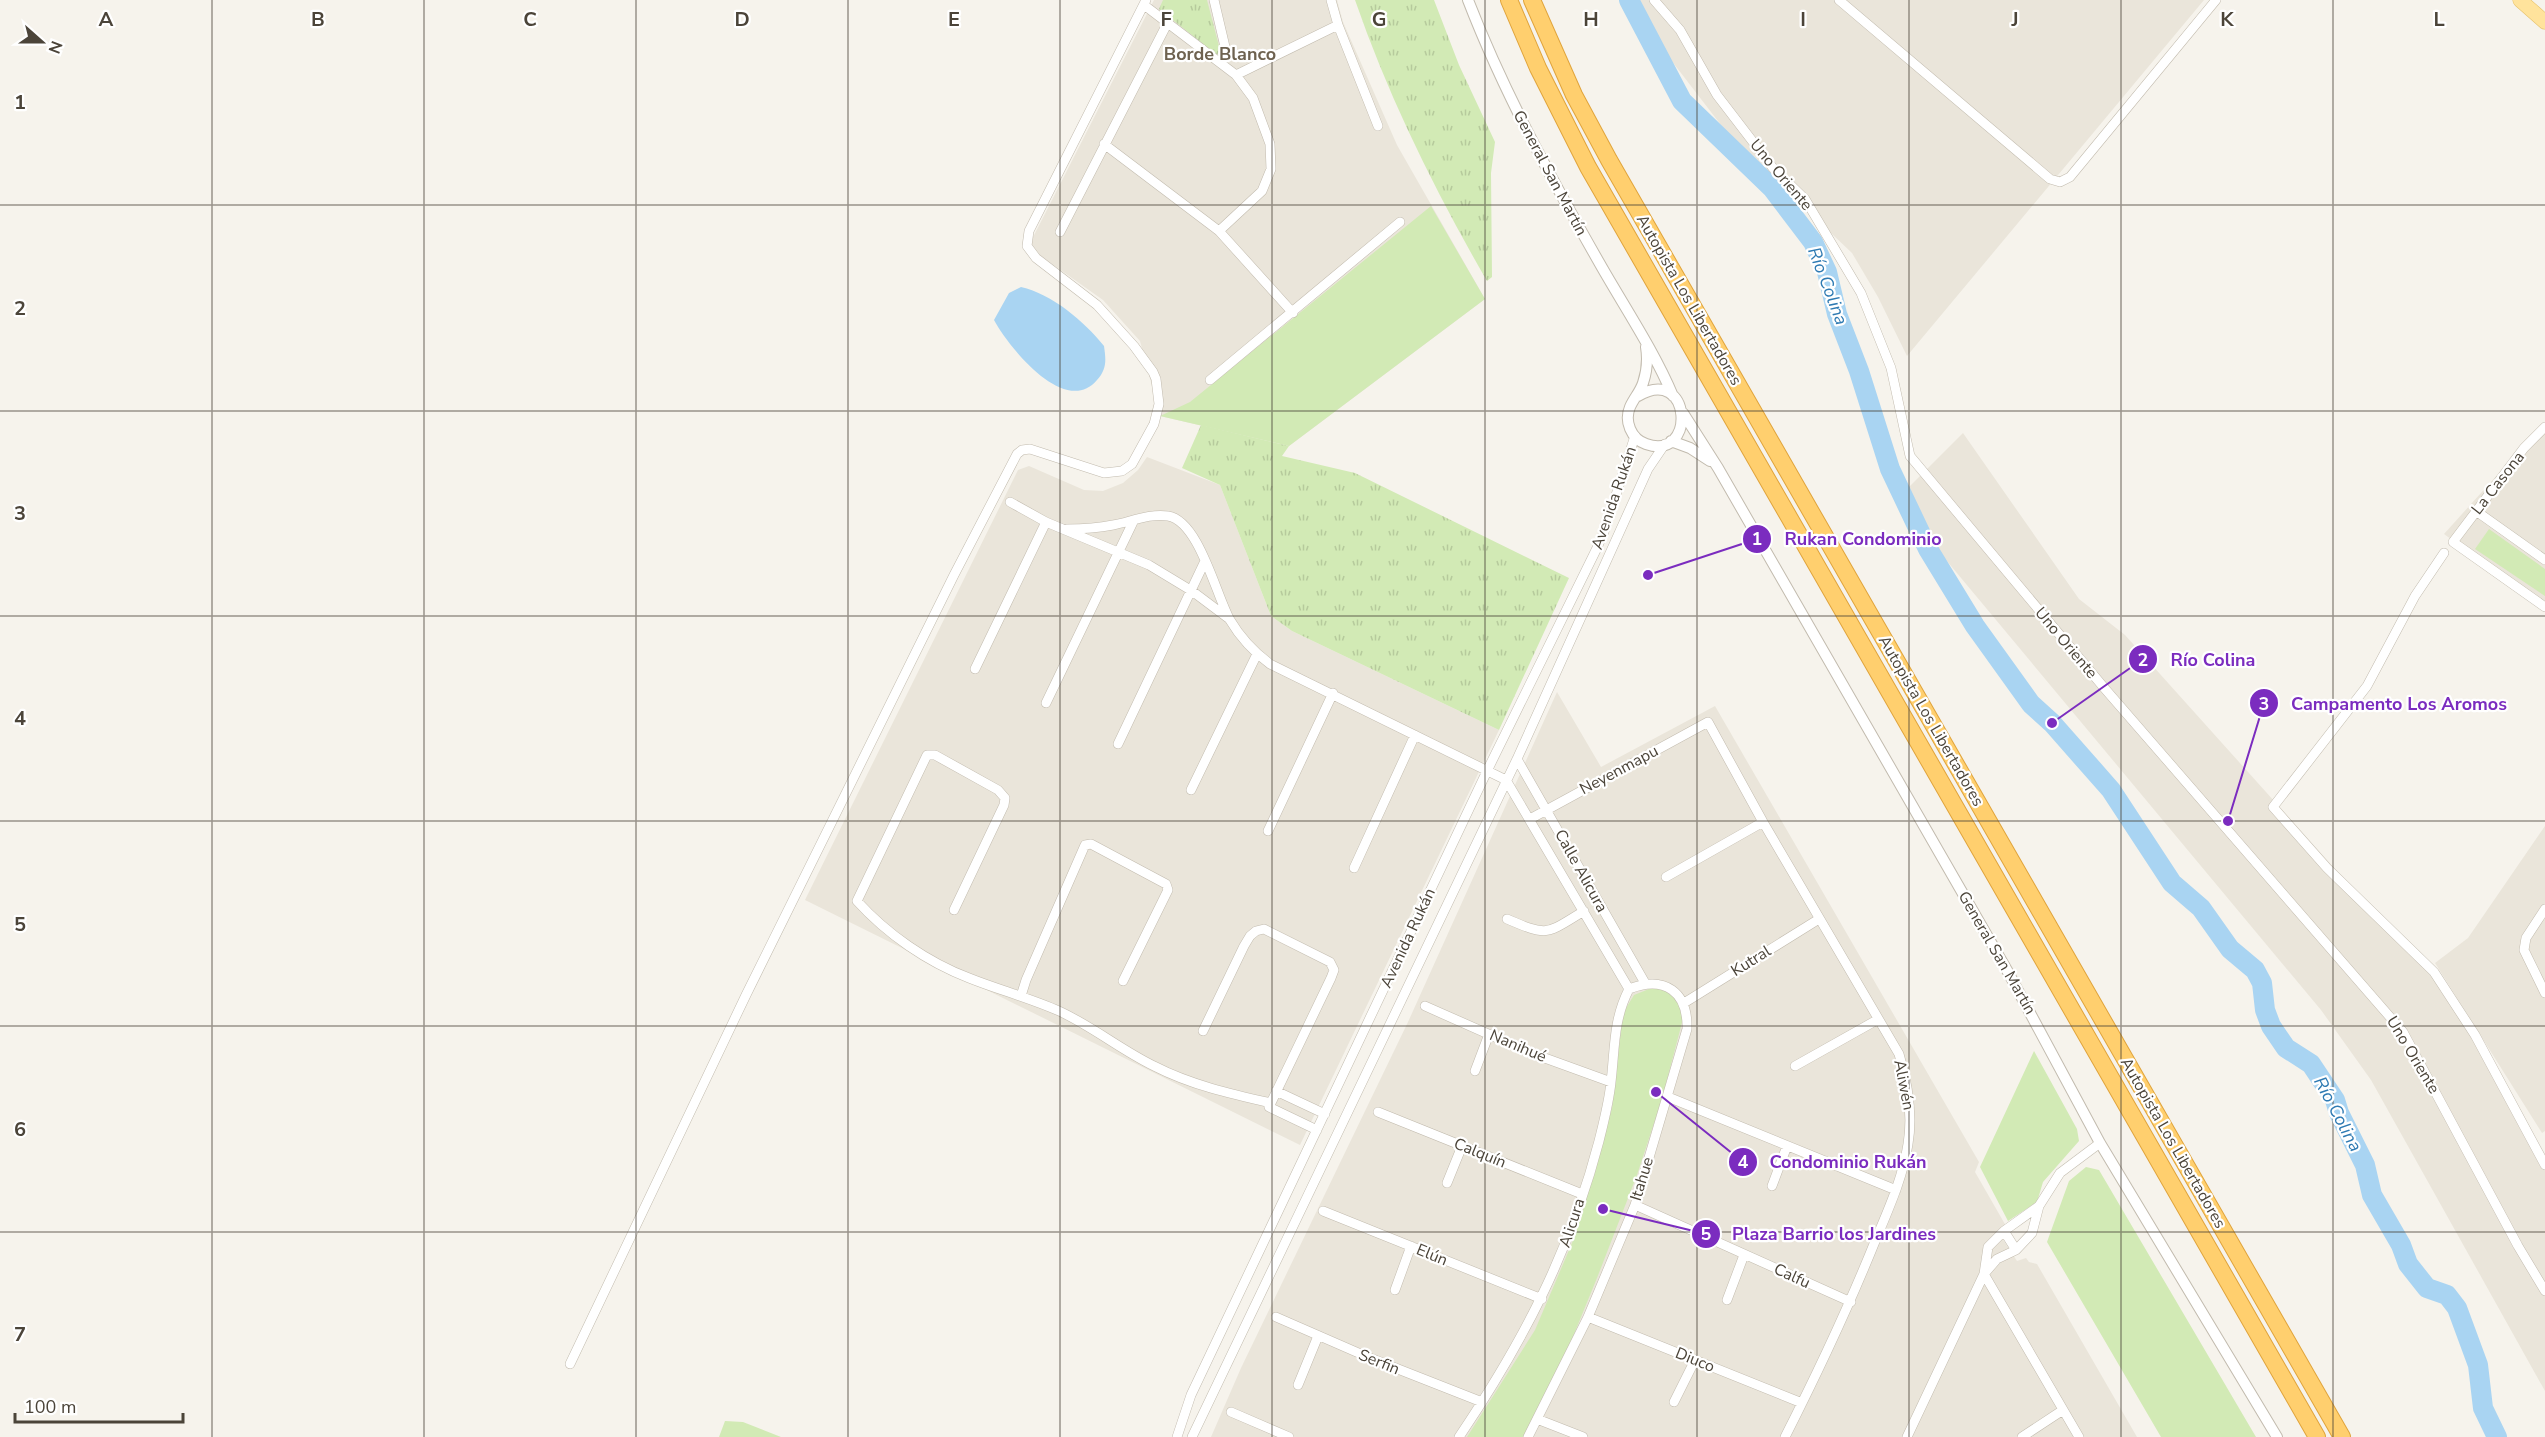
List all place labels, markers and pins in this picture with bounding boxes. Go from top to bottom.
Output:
callout: Rukan Condominio [1742,521,1953,557]
callout: Río Colina [2128,641,2267,677]
callout: Campamento Los Aromos [2249,685,2519,721]
callout: Condominio Rukán [1728,1144,1939,1180]
callout: Plaza Barrio los Jardines [1691,1216,1948,1252]

